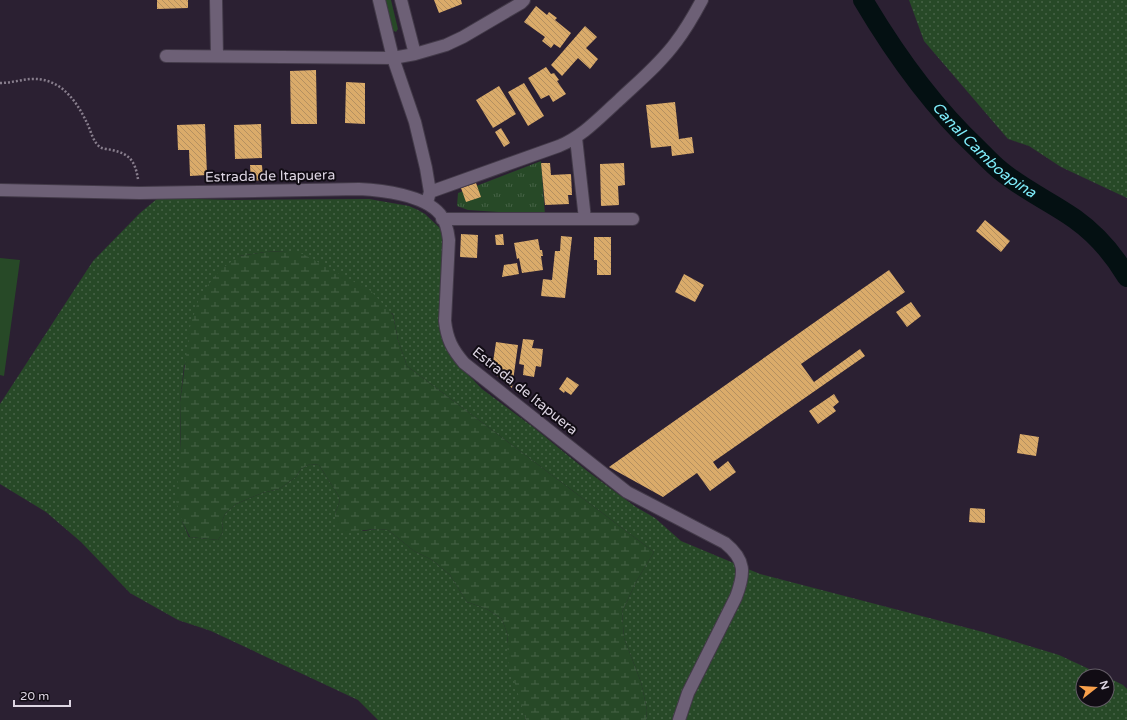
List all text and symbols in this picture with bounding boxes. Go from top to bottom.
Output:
water label: Canal Camboapina [928,98,1040,202]
street label: Estrada de Itapuera [205,166,335,186]
street label: Estrada de Itapuera [469,343,581,439]
north arrow [1075,668,1115,708]
text: N [1097,679,1112,691]
scale bar [14,682,70,708]
text: 20 m [20,689,49,703]

